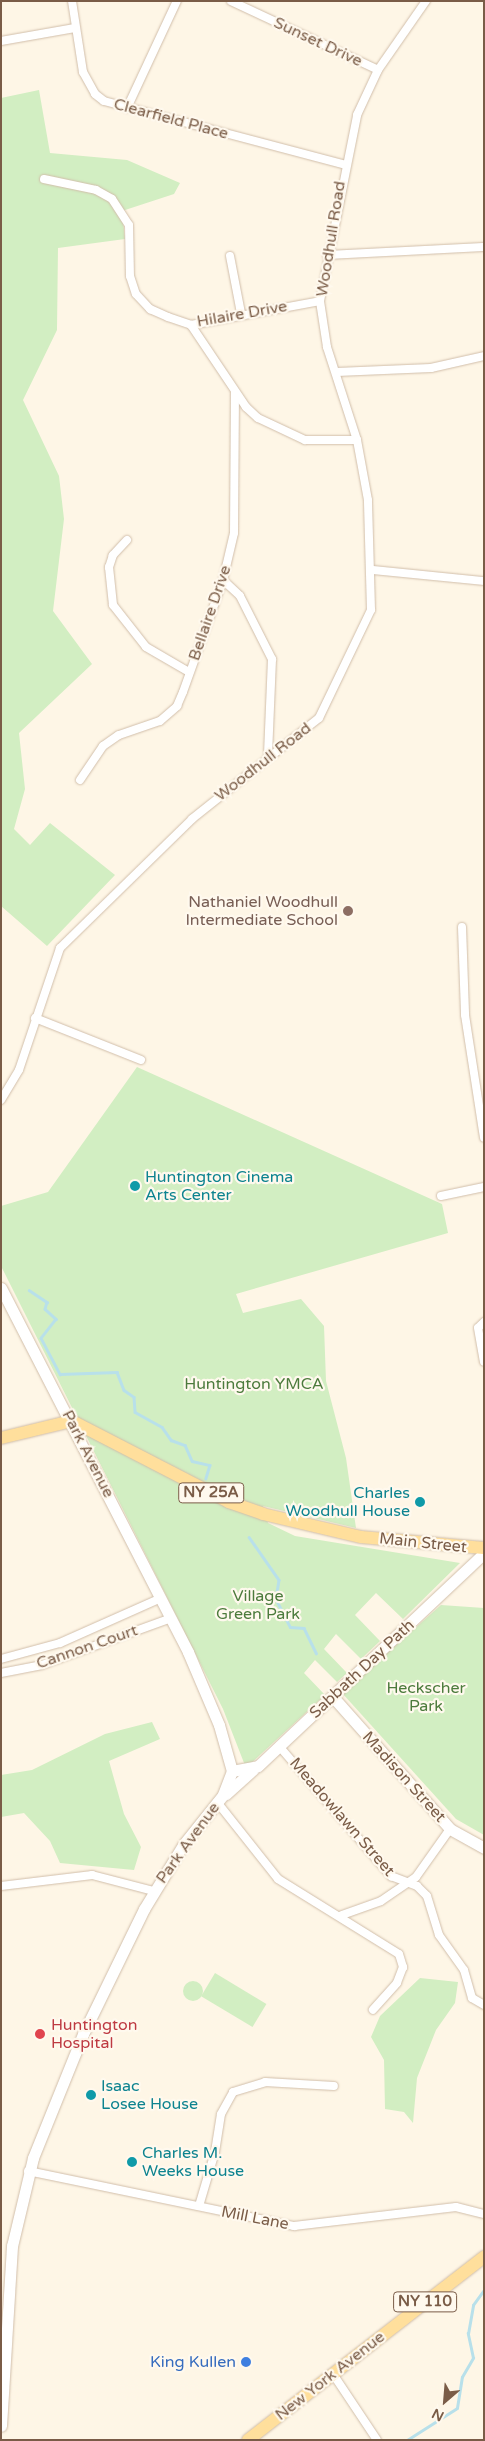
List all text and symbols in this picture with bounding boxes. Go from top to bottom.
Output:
street label: Sunset Drive [271,13,365,71]
street label: Clearfield Place [112,94,230,144]
street label: Woodhull Road [312,180,350,298]
street label: Hilaire Drive [195,297,289,331]
street label: Bellaire Drive [185,563,235,663]
street label: Woodhull Road [211,718,315,806]
place label: Nathaniel Woodhull Intermediate School [185,892,338,930]
marker: Nathaniel Woodhull Intermediate School [342,905,354,917]
place label: Huntington Cinema Arts Center [145,1167,293,1205]
marker: Huntington Cinema Arts Center [129,1180,141,1192]
park label: Huntington YMCA [184,1374,324,1394]
street label: Park Avenue [58,1407,118,1501]
road number: NY 25A [177,1480,245,1506]
place label: Charles Woodhull House [285,1483,410,1521]
marker: Charles Woodhull House [414,1496,426,1508]
street label: Main Street [378,1529,468,1557]
park label: Village Green Park [216,1586,300,1624]
street label: Sabbath Day Path [306,1615,418,1723]
street label: Cannon Court [34,1621,140,1673]
park label: Heckscher Park [386,1678,466,1716]
street label: Madison Street [358,1728,450,1826]
street label: Meadowlawn Street [285,1754,399,1880]
street label: Park Avenue [152,1799,224,1887]
place label: Huntington Hospital [51,2015,138,2053]
marker: Huntington Hospital [33,2027,47,2041]
place label: Isaac Losee House [101,2076,198,2114]
marker: Isaac Losee House [85,2089,97,2101]
place label: Charles M. Weeks House [142,2143,244,2181]
marker: Charles M. Weeks House [126,2156,138,2168]
street label: Mill Lane [220,2202,290,2234]
road number: NY 110 [392,2290,458,2314]
street label: New York Avenue [272,2327,388,2425]
place label: King Kullen [150,2352,236,2372]
marker: King Kullen [240,2356,252,2368]
north arrow [420,2376,470,2426]
text: N [429,2405,447,2425]

